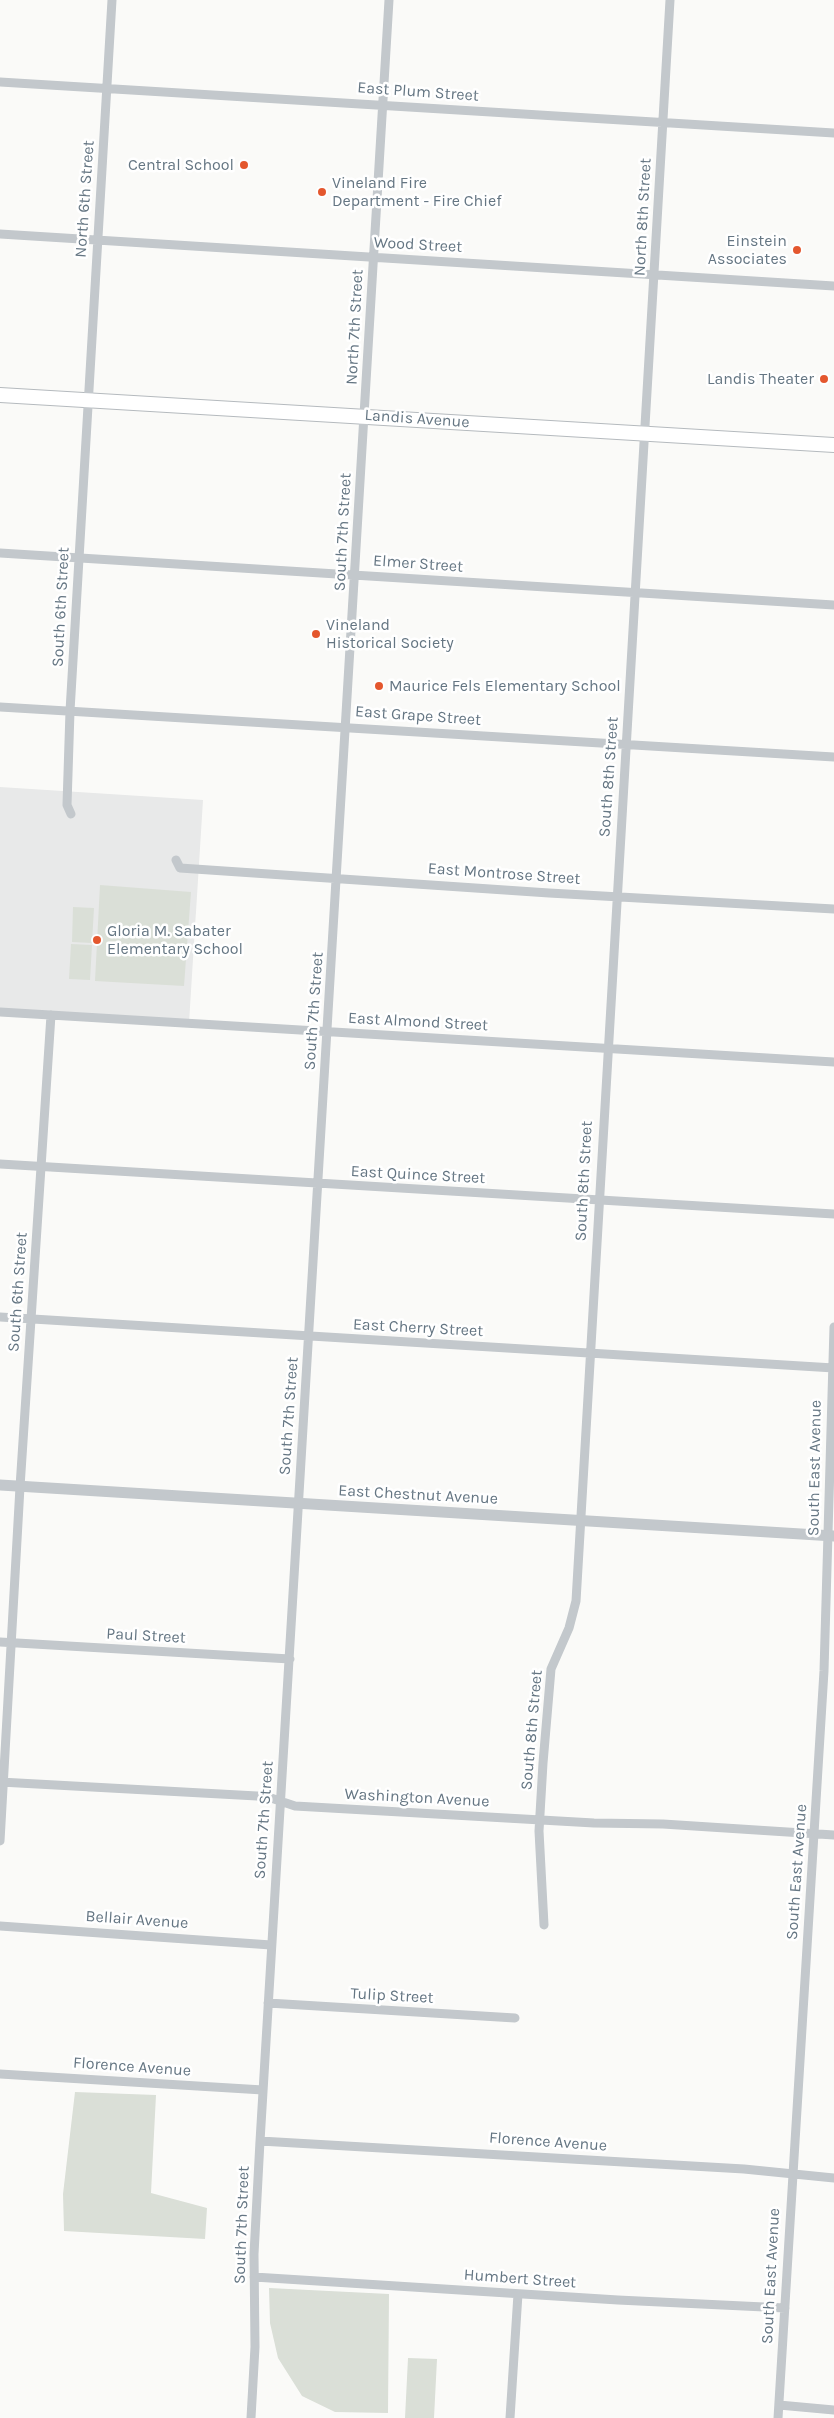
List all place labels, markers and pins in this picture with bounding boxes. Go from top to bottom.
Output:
place label: Central School [128,155,234,175]
marker: Central School [238,159,250,171]
place label: Vineland Fire Department - Fire Chief [332,173,502,211]
marker: Vineland Fire Department - Fire Chief [316,186,328,198]
place label: Einstein Associates [708,231,787,269]
marker: Einstein Associates [791,244,803,256]
place label: Landis Theater [707,369,814,389]
marker: Landis Theater [818,373,830,385]
place label: Vineland Historical Society [326,615,454,653]
marker: Vineland Historical Society [310,628,322,640]
place label: Maurice Fels Elementary School [389,676,621,696]
marker: Maurice Fels Elementary School [373,680,385,692]
place label: Gloria M. Sabater Elementary School [107,921,243,959]
marker: Gloria M. Sabater Elementary School [91,934,103,946]

